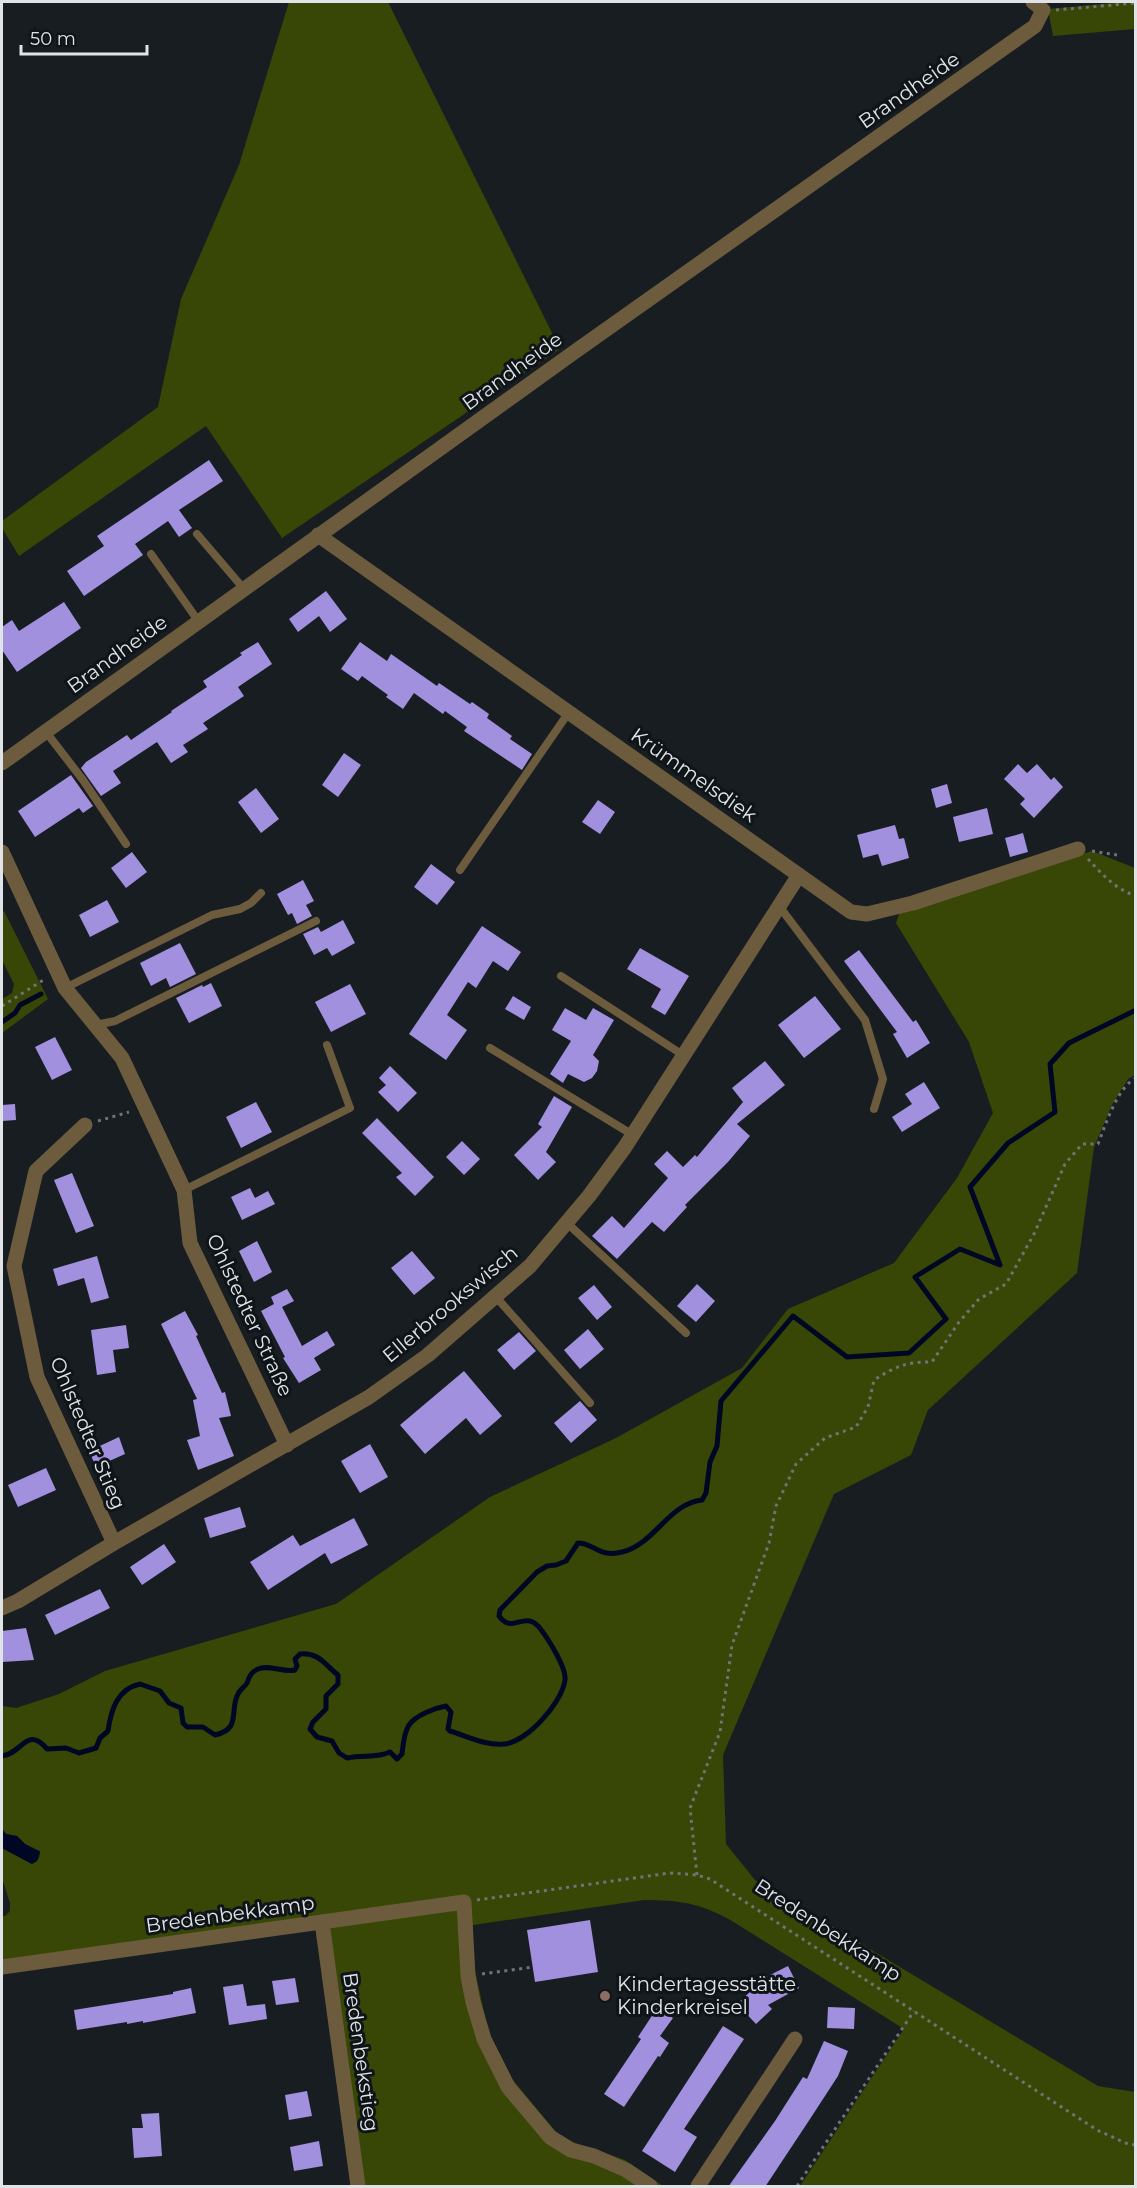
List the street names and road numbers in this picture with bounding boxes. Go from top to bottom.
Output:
street label: Brandheide [854,46,964,134]
street label: Brandheide [457,327,567,415]
street label: Brandheide [62,610,172,698]
street label: Krümmelsdiek [626,723,762,827]
street label: Ohlstedter Straße [202,1230,298,1400]
street label: Ellerbrookswisch [378,1240,522,1368]
street label: Ohlstedter Stieg [45,1353,131,1513]
street label: Bredenbekkamp [750,1874,906,1986]
street label: Bredenbekkamp [144,1890,316,1938]
street label: Bredenbekstieg [338,1971,384,2133]

